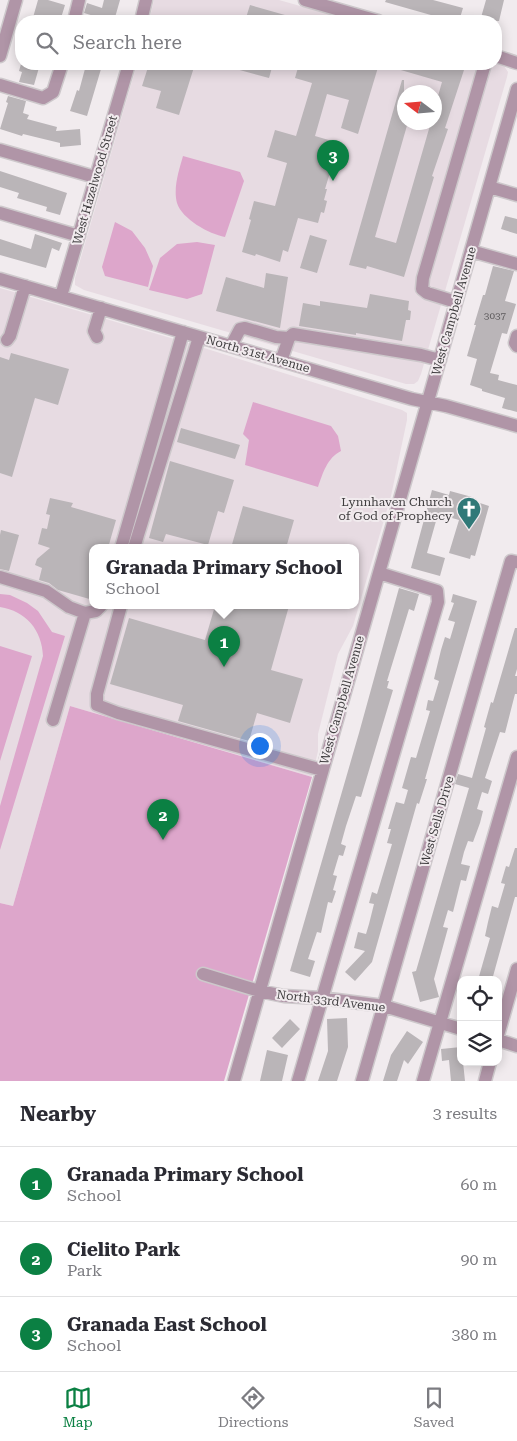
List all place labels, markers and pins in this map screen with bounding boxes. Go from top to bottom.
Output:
pin: 3 [317,140,349,181]
place label: Lynnhaven Church of God of Prophecy [338,495,453,523]
church icon: Lynnhaven Church of God of Prophecy [456,496,482,530]
pin: 1 [208,626,240,667]
pin: 2 [147,799,179,840]

